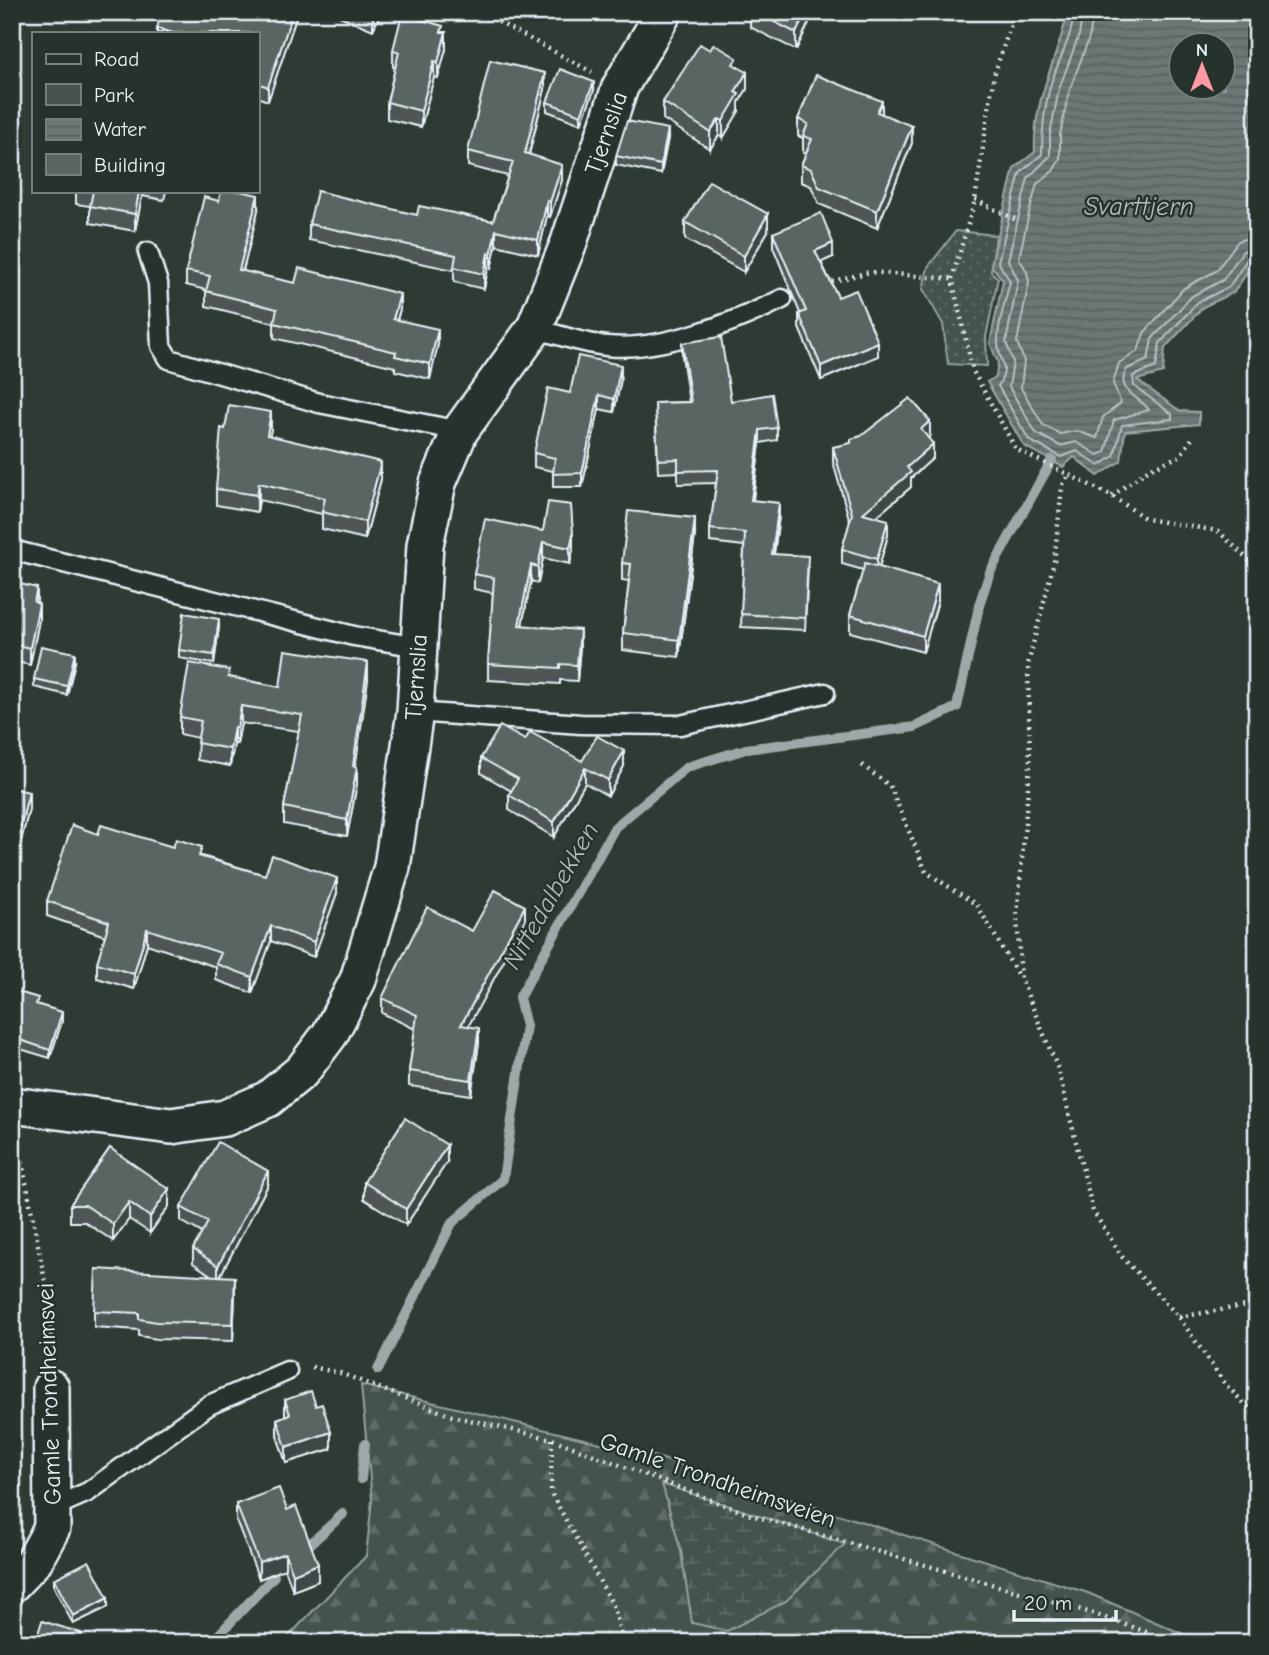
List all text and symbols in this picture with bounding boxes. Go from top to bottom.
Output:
legend [32,32,259,192]
north arrow [1168,32,1238,102]
text: N [1196,39,1208,61]
text: Road [94,47,139,71]
text: Park [94,83,134,107]
street label: Tjernslia [579,88,633,178]
text: Water [94,117,147,141]
text: Building [94,153,166,177]
water label: Svarttjern [1084,192,1194,222]
street label: Tjernslia [399,633,433,721]
water label: Nittedalbekken [497,817,605,975]
street label: Gamle Trondheimsvei [31,1282,67,1506]
street label: Gamle Trondheimsveien [596,1426,840,1534]
scale bar [1014,1578,1115,1622]
text: 20 m [1024,1591,1072,1615]

